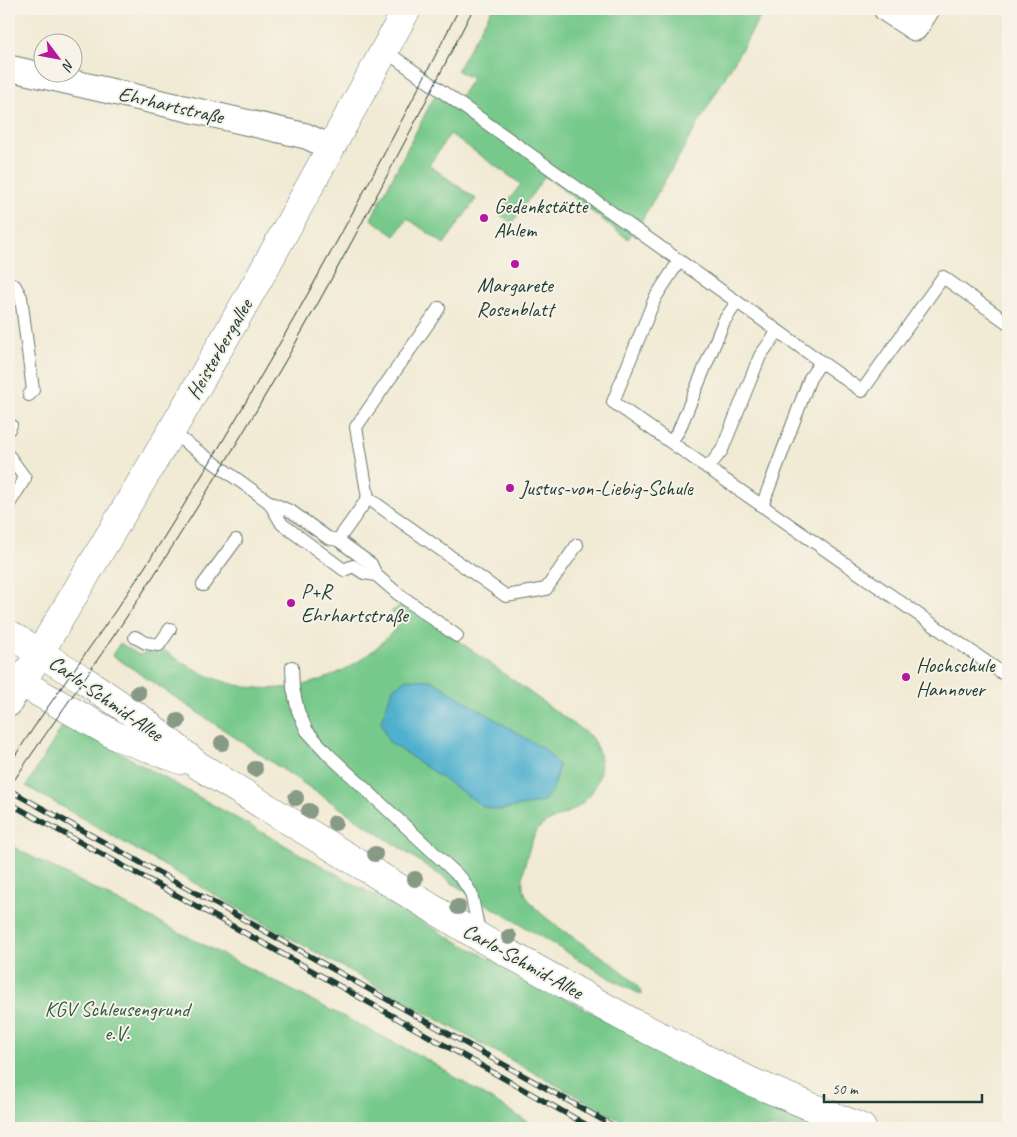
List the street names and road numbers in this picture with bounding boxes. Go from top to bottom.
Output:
street label: Ehrhartstraße [116,80,228,130]
street label: Heisterbergallee [180,292,259,404]
street label: Carlo-Schmid-Allee [44,649,169,748]
street label: Carlo-Schmid-Allee [458,917,589,1005]

